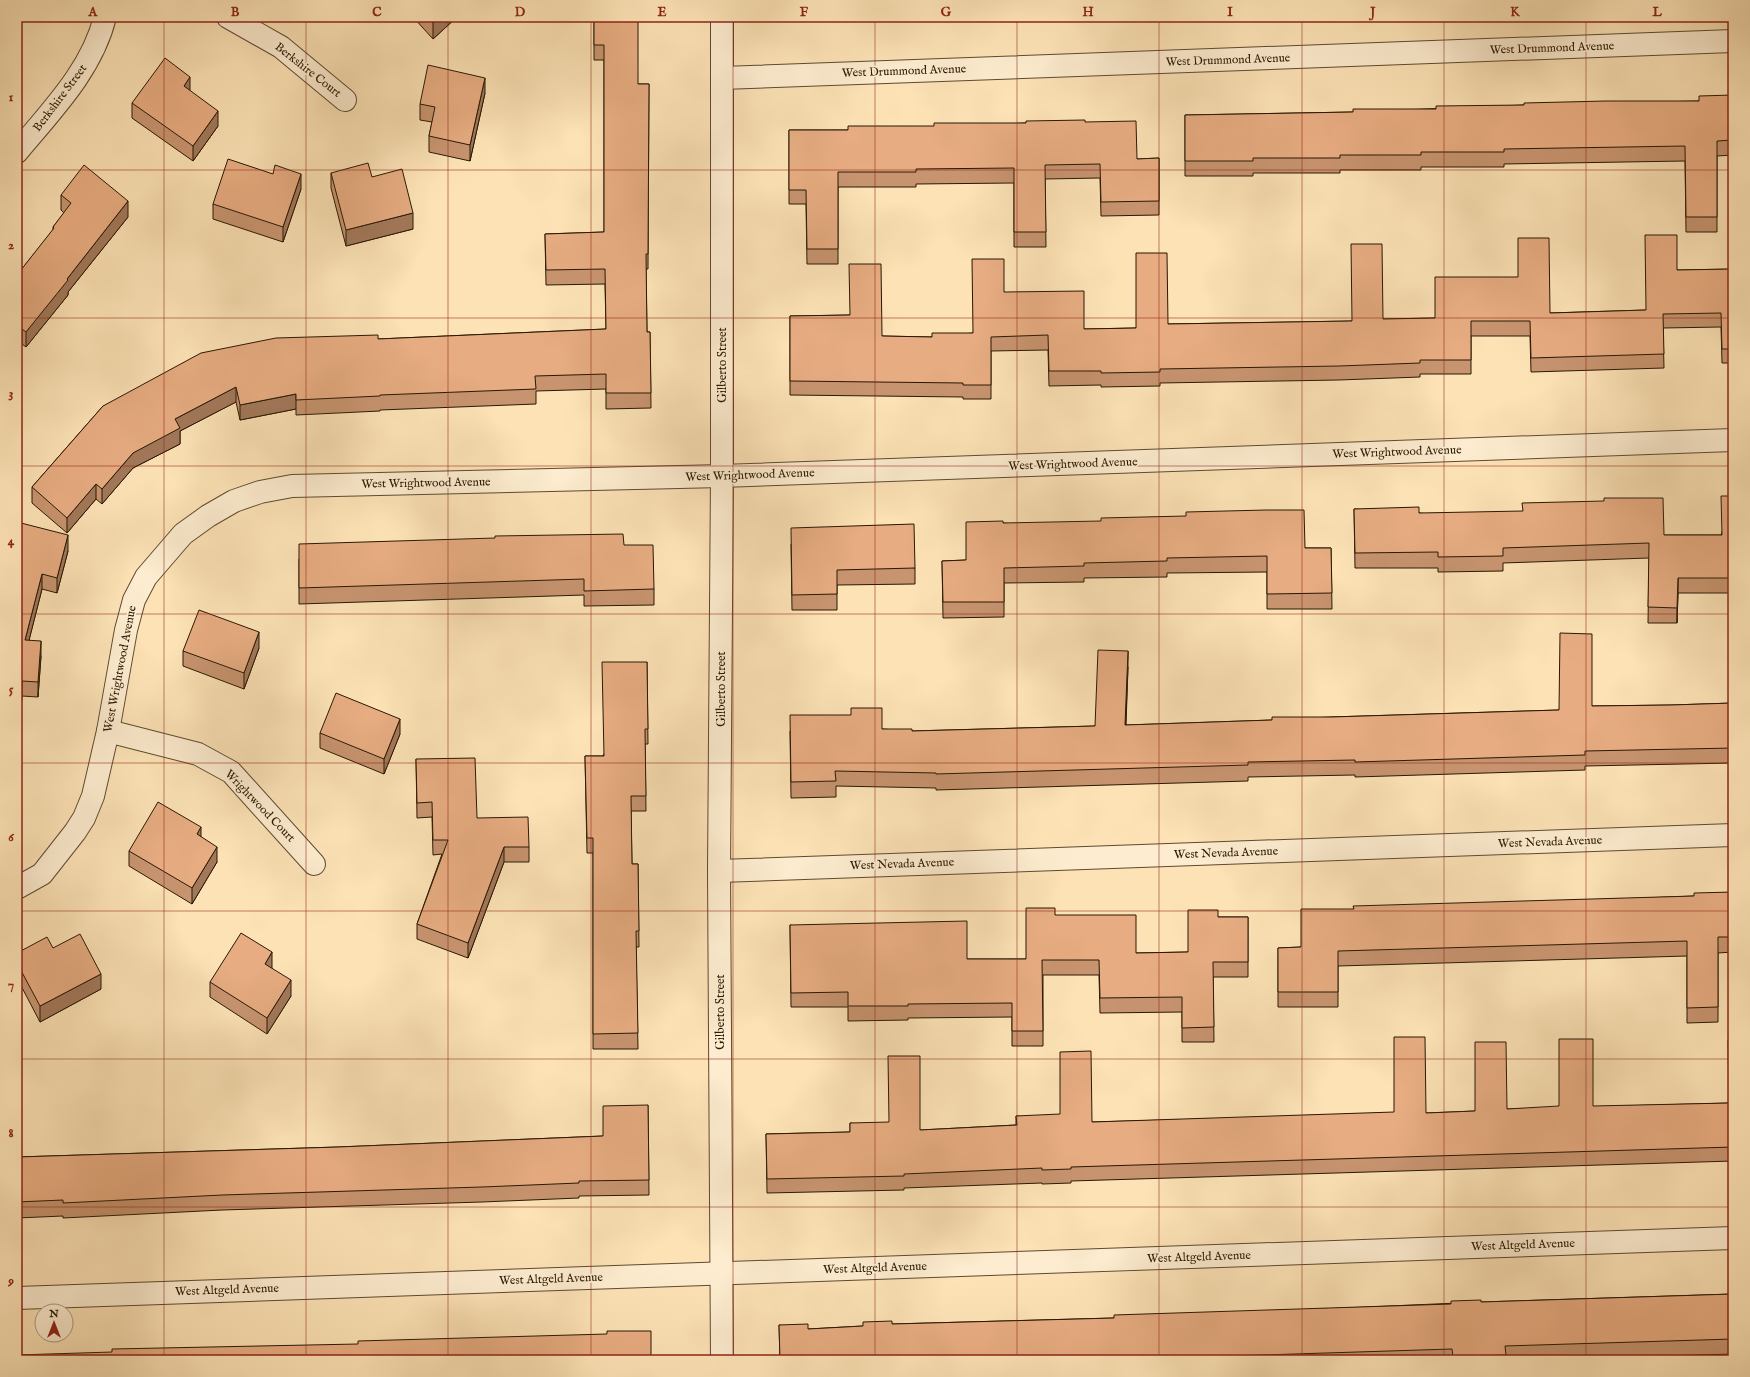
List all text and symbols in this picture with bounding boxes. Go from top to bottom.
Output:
text: A [88,4,99,21]
text: B [231,4,240,21]
text: C [372,4,382,21]
text: D [515,4,526,21]
text: E [657,4,667,21]
text: F [800,4,809,21]
text: G [941,4,952,21]
text: H [1082,4,1094,21]
text: I [1227,4,1233,21]
text: J [1368,4,1376,21]
text: K [1510,4,1520,21]
text: L [1651,4,1662,21]
street label: West Drummond Avenue [1489,38,1615,58]
street label: Berkshire Court [272,39,344,101]
street label: West Drummond Avenue [1165,50,1291,70]
street label: Berkshire Street [30,61,90,135]
street label: West Drummond Avenue [841,61,967,81]
text: 1 [9,89,14,106]
text: 2 [8,237,14,254]
street label: Gilberto Street [715,327,730,403]
text: 3 [9,385,14,402]
street label: West Wrightwood Avenue [1332,442,1462,462]
street label: West Wrightwood Avenue [1008,454,1138,474]
street label: West Wrightwood Avenue [685,465,815,485]
street label: West Wrightwood Avenue [361,474,491,492]
text: 4 [8,533,15,550]
street label: West Wrightwood Avenue [100,604,140,734]
street label: Gilberto Street [714,651,729,727]
text: 5 [9,681,14,698]
street label: Wrightwood Court [222,767,298,845]
text: 6 [8,829,14,846]
street label: West Nevada Avenue [1498,833,1603,851]
street label: West Nevada Avenue [1174,844,1279,862]
street label: West Nevada Avenue [850,855,955,873]
street label: Gilberto Street [713,974,728,1050]
text: 7 [8,977,14,994]
text: 8 [8,1125,14,1142]
street label: West Altgeld Avenue [1471,1236,1576,1254]
street label: West Altgeld Avenue [1147,1248,1252,1266]
street label: West Altgeld Avenue [823,1259,928,1277]
street label: West Altgeld Avenue [499,1270,604,1288]
text: 9 [7,1273,14,1290]
street label: West Altgeld Avenue [175,1281,280,1299]
north arrow [34,1303,74,1343]
text: N [48,1307,59,1321]

